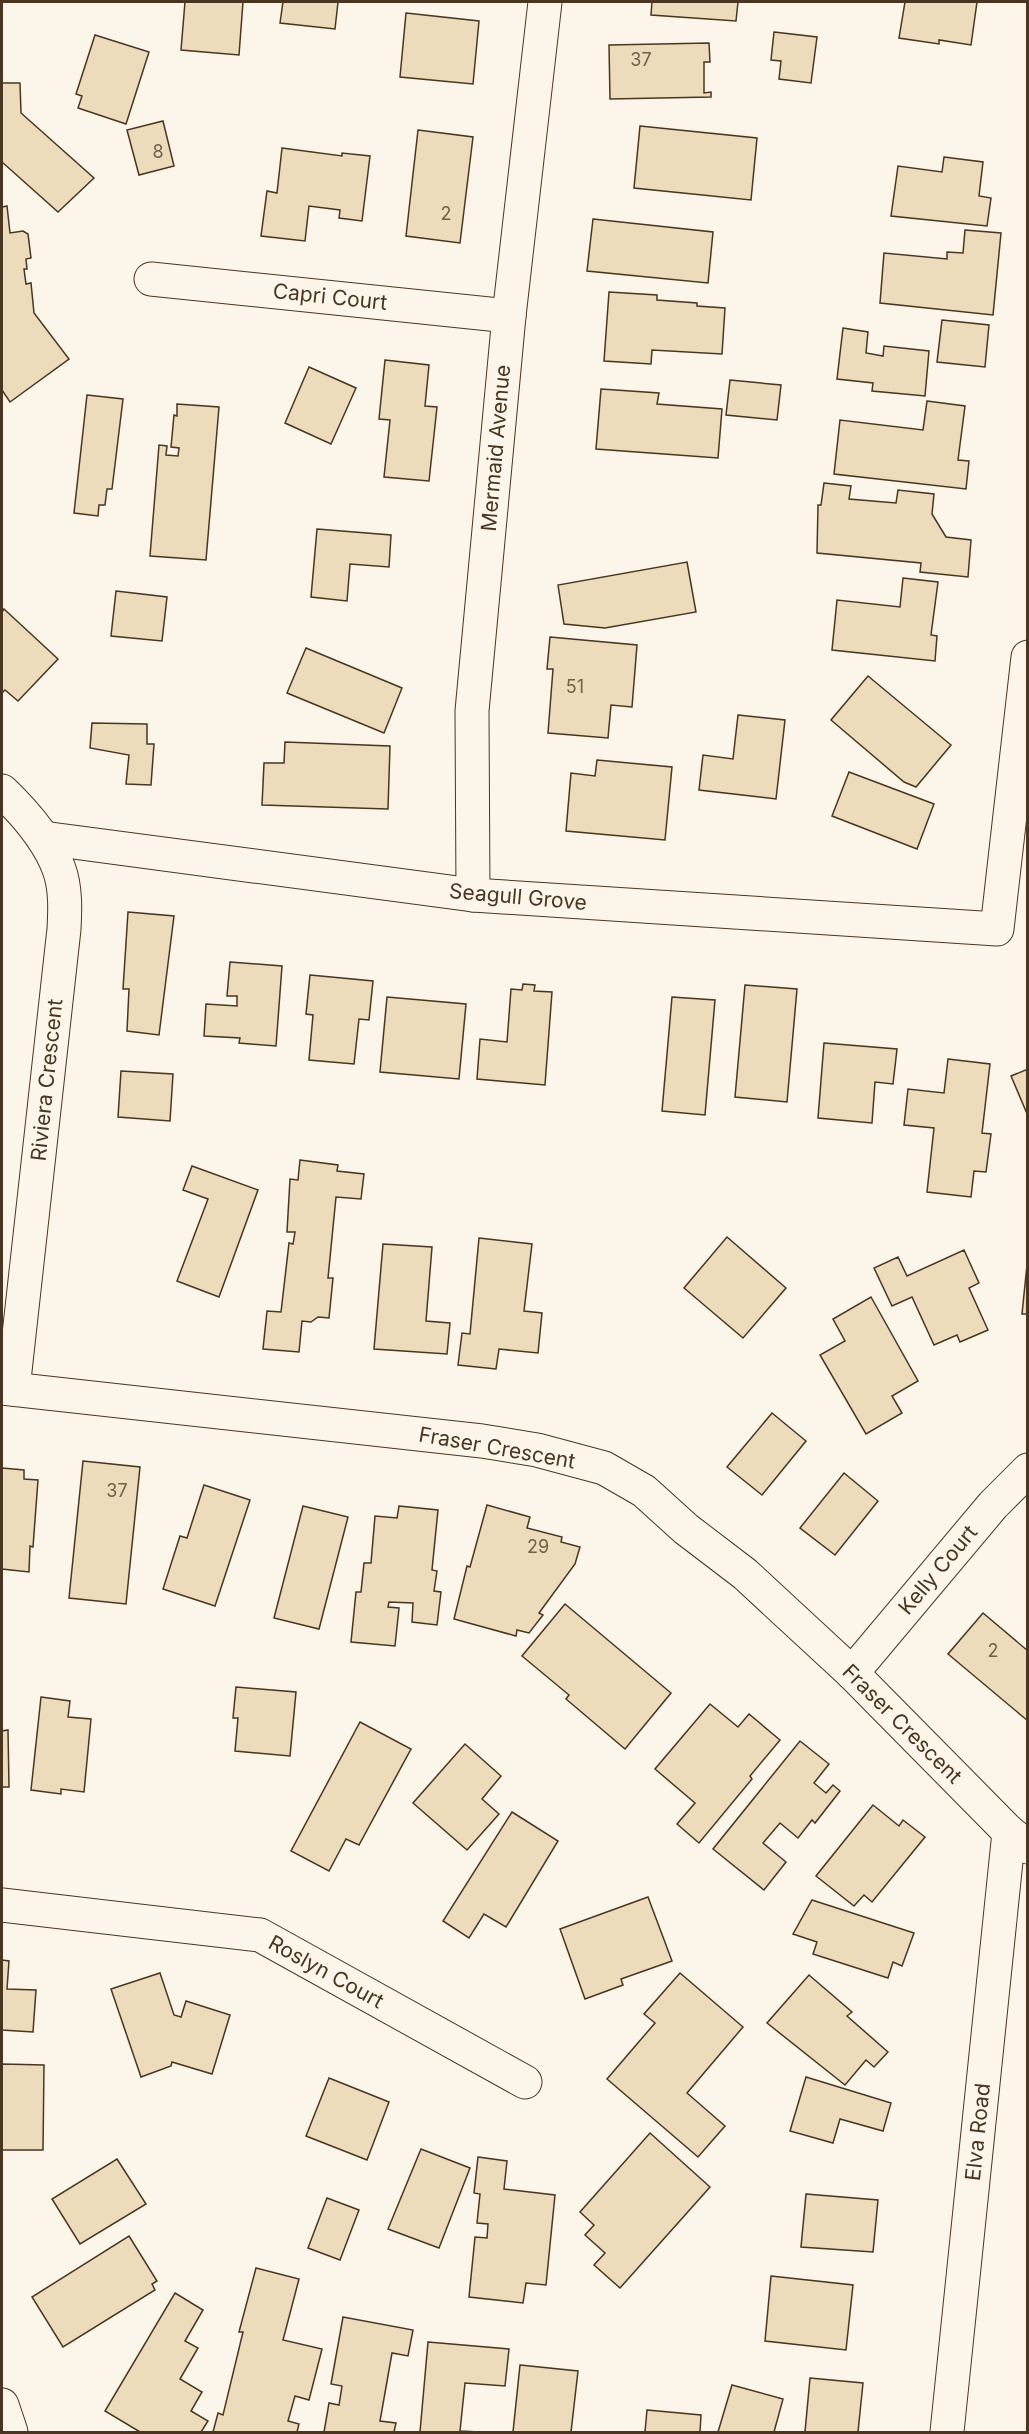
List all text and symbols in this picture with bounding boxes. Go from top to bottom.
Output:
house number: 37 [630,49,652,70]
house number: 8 [152,141,164,162]
house number: 2 [441,203,451,224]
street label: Capri Court [272,278,389,315]
street label: Mermaid Avenue [476,364,515,532]
house number: 51 [566,676,584,697]
street label: Seagull Grove [448,878,588,915]
street label: Riviera Crescent [26,997,67,1162]
street label: Fraser Crescent [417,1421,577,1474]
house number: 37 [106,1480,128,1501]
street label: Kelly Court [893,1520,982,1619]
house number: 29 [527,1536,549,1557]
house number: 2 [988,1640,998,1661]
street label: Fraser Crescent [838,1659,967,1789]
street label: Roslyn Court [264,1930,388,2013]
street label: Elva Road [960,2082,995,2182]

